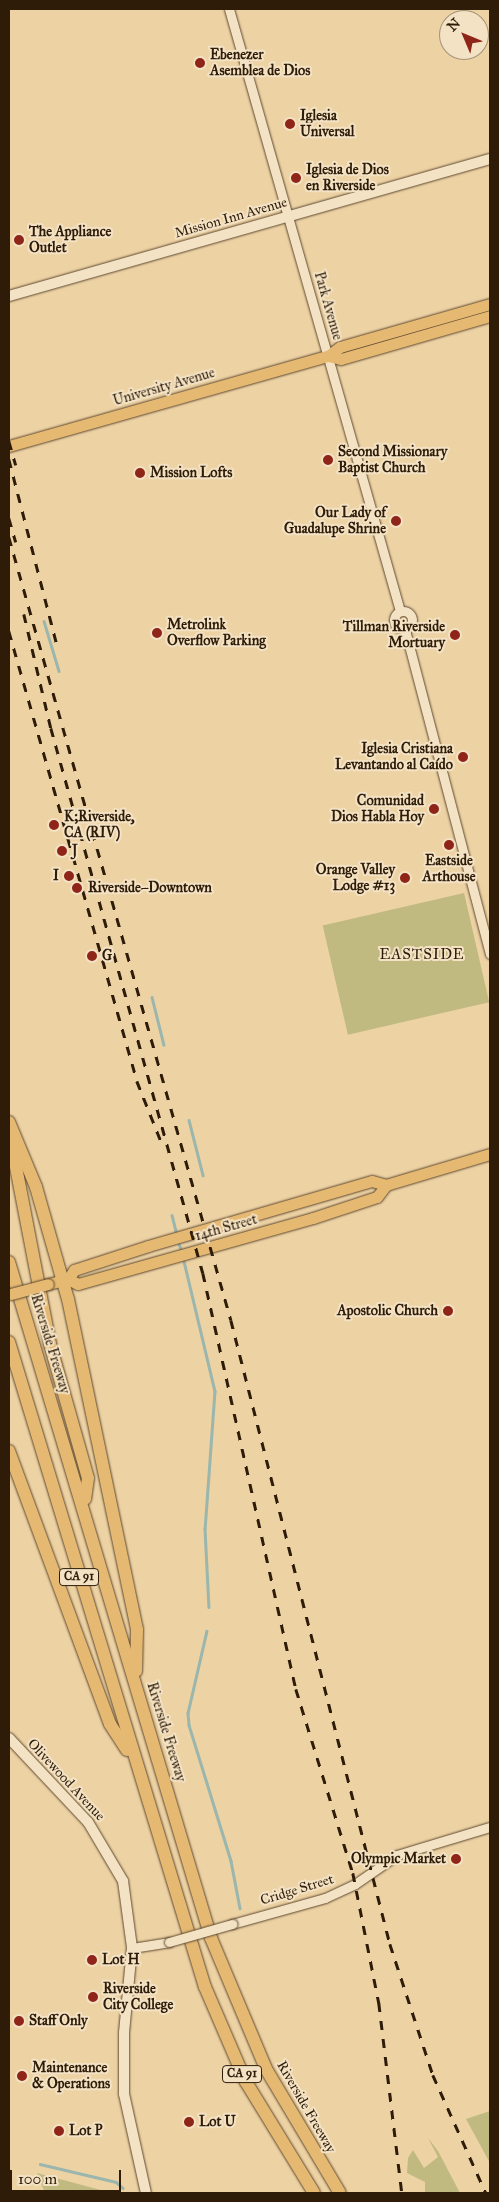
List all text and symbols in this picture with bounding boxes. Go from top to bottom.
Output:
north arrow [439,10,489,60]
text: N [444,15,464,35]
place label: Ebenezer Asemblea de Dios [210,47,310,80]
marker: Ebenezer Asemblea de Dios [194,57,206,69]
place label: Iglesia Universal [300,108,354,140]
marker: Iglesia Universal [284,118,296,130]
place label: Iglesia de Dios en Riverside [306,162,389,194]
marker: Iglesia de Dios en Riverside [290,172,302,184]
street label: Mission Inn Avenue [173,194,289,242]
place label: The Appliance Outlet [29,224,111,256]
marker: The Appliance Outlet [13,234,25,246]
street label: Park Avenue [310,270,346,342]
street label: University Avenue [111,364,217,410]
place label: Second Missionary Baptist Church [338,444,447,477]
marker: Second Missionary Baptist Church [322,454,334,466]
place label: Mission Lofts [150,465,232,481]
marker: Mission Lofts [134,467,146,479]
place label: Our Lady of Guadalupe Shrine [284,505,386,538]
marker: Our Lady of Guadalupe Shrine [390,515,402,527]
place label: Metrolink Overflow Parking [167,617,266,650]
place label: Tillman Riverside Mortuary [343,619,445,652]
marker: Metrolink Overflow Parking [151,627,163,639]
marker: Tillman Riverside Mortuary [449,629,461,641]
place label: Iglesia Cristiana Levantando al Caído [335,741,453,774]
marker: Iglesia Cristiana Levantando al Caído [457,751,469,763]
place label: Comunidad Dios Habla Hoy [331,793,424,826]
marker: Comunidad Dios Habla Hoy [428,803,440,815]
place label: K;Riverside, CA (RIV) [64,809,135,842]
marker: K;Riverside, CA (RIV) [48,819,60,831]
marker: Eastside Arthouse [443,839,455,851]
place label: J [72,843,78,859]
marker: J [56,845,68,857]
place label: Eastside Arthouse [423,853,475,886]
place label: Orange Valley Lodge #13 [316,862,395,894]
place label: I [53,868,59,884]
marker: I [63,870,75,882]
marker: Orange Valley Lodge #13 [399,872,411,884]
place label: Riverside–Downtown [88,880,212,896]
marker: Riverside–Downtown [70,881,84,895]
district label: EASTSIDE [378,946,466,964]
place label: G [102,948,112,964]
marker: G [86,950,98,962]
street label: 14th Street [193,1211,259,1245]
street label: Riverside Freeway [27,1292,73,1396]
place label: Apostolic Church [337,1303,438,1319]
marker: Apostolic Church [442,1305,454,1317]
road number: CA 91 [59,1568,99,1586]
street label: Riverside Freeway [143,1680,189,1784]
street label: Olivewood Avenue [24,1736,108,1824]
place label: Olympic Market [351,1851,446,1867]
marker: Olympic Market [450,1853,462,1865]
street label: Cridge Street [258,1871,336,1909]
place label: Lot H [102,1952,140,1968]
marker: Lot H [86,1954,98,1966]
place label: Riverside City College [103,1981,173,2014]
marker: Riverside City College [87,1991,99,2003]
place label: Staff Only [29,2013,88,2029]
marker: Staff Only [13,2015,25,2027]
street label: Riverside Freeway [273,2058,339,2156]
place label: Maintenance & Operations [32,2060,110,2092]
road number: CA 91 [222,2064,262,2084]
marker: Maintenance & Operations [16,2070,28,2082]
place label: Lot U [199,2114,236,2130]
marker: Lot U [183,2116,195,2128]
place label: Lot P [69,2123,102,2139]
marker: Lot P [53,2125,65,2137]
scale bar [12,2160,124,2192]
text: 100 m [18,2170,57,2188]

